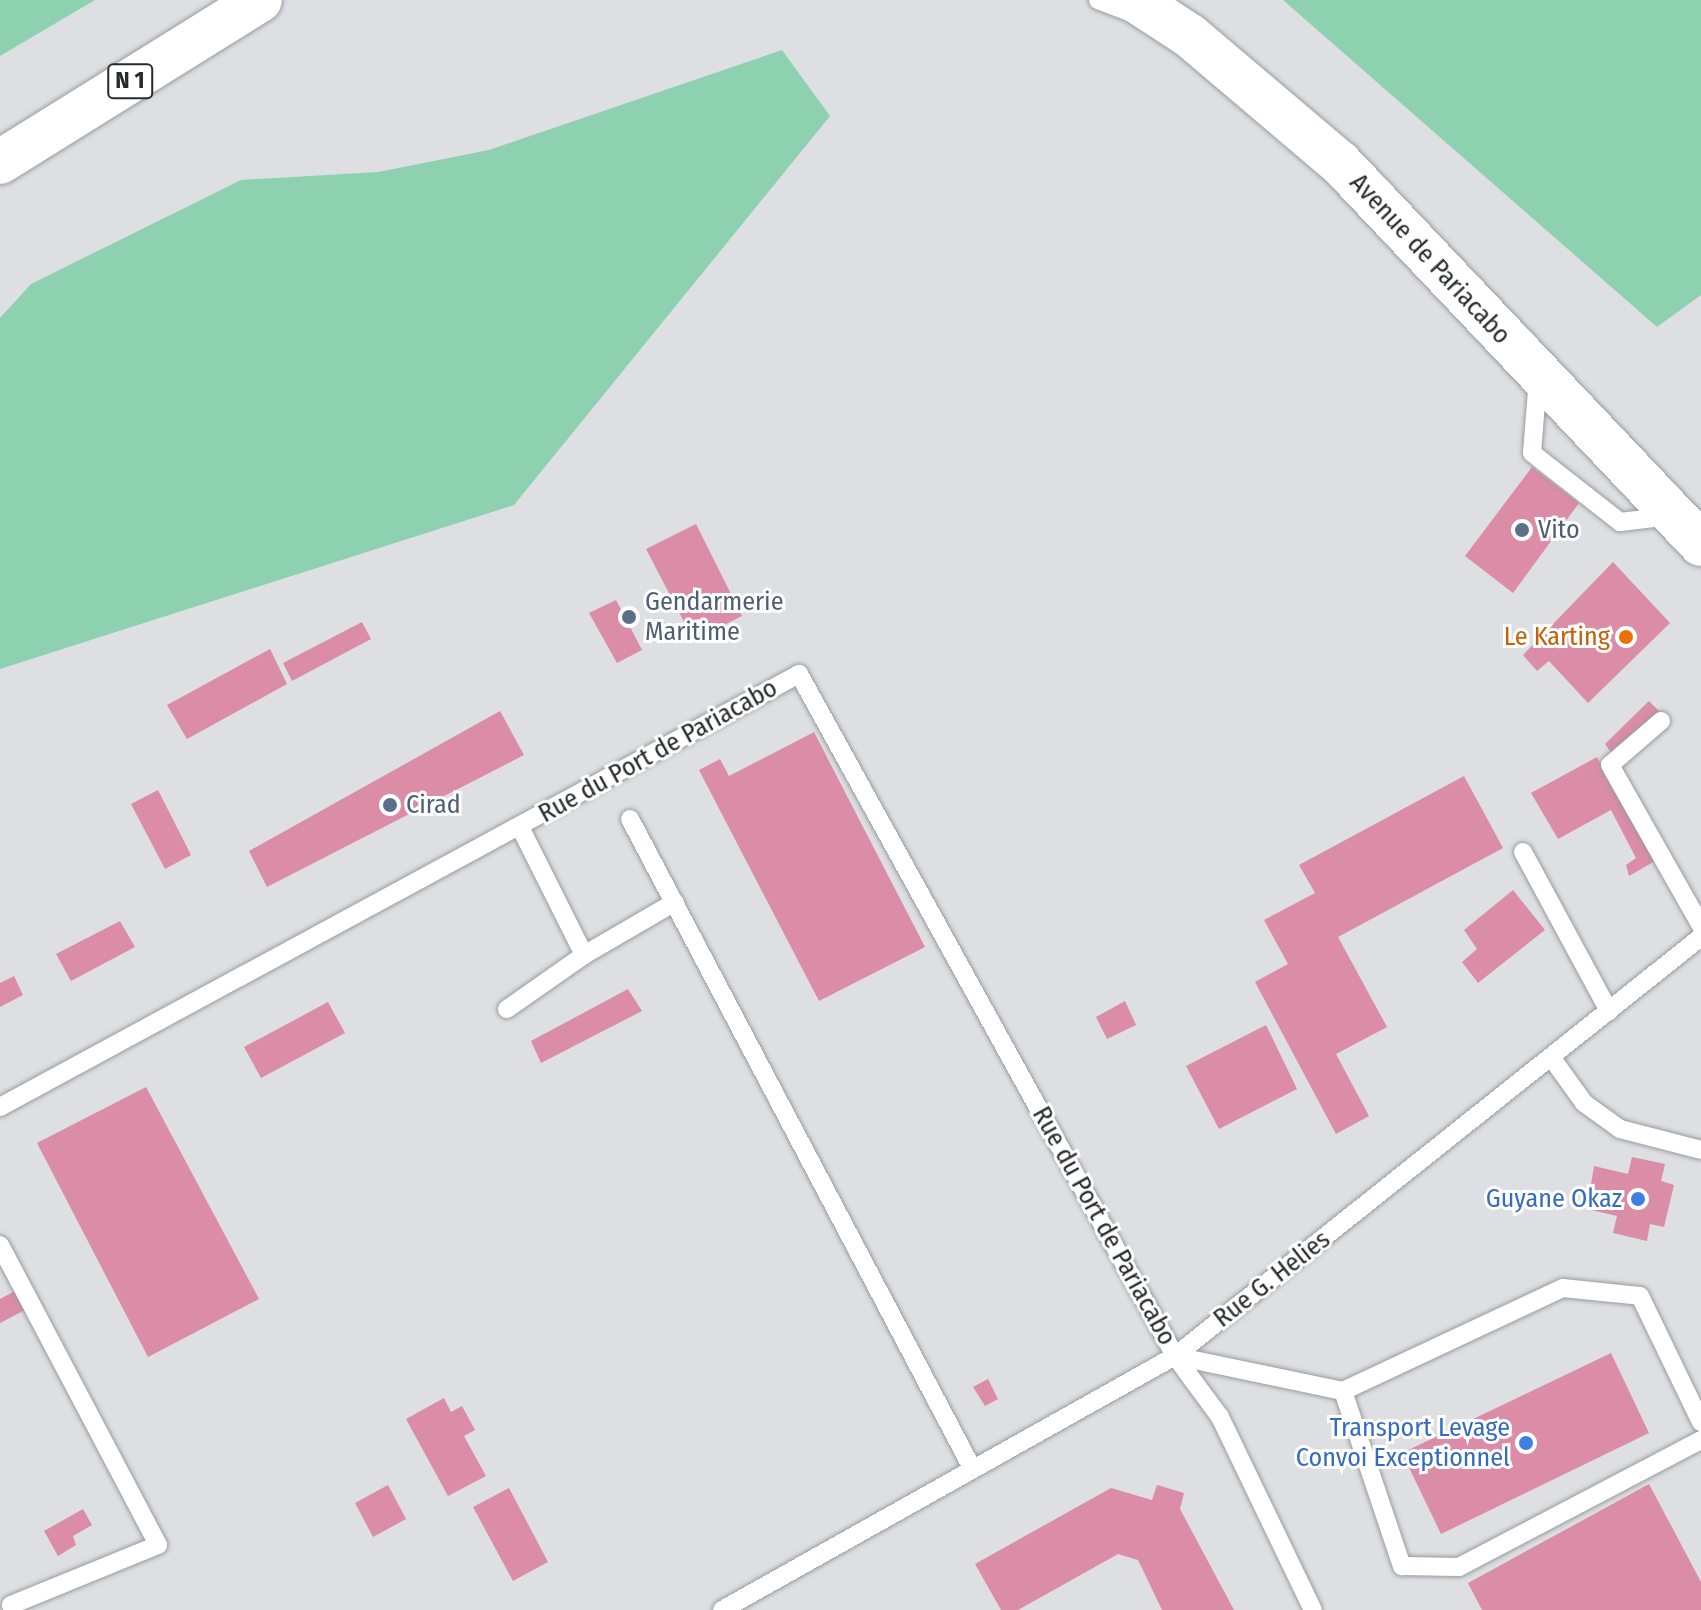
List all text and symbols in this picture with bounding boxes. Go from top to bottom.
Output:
road number: N 1 [106,61,154,101]
street label: Avenue de Pariacabo [1343,167,1517,351]
place label: Vito [1538,514,1580,546]
marker: Vito [1513,521,1531,539]
place label: Gendarmerie Maritime [645,586,784,648]
marker: Gendarmerie Maritime [620,608,638,626]
place label: Le Karting [1504,621,1610,653]
marker: Le Karting [1617,628,1635,646]
street label: Rue du Port de Pariacabo [533,672,783,830]
place label: Cirad [406,789,461,821]
marker: Cirad [381,796,399,814]
street label: Rue du Port de Pariacabo [1025,1101,1183,1351]
place label: Guyane Okaz [1486,1183,1622,1215]
marker: Guyane Okaz [1629,1190,1647,1208]
street label: Rue G. Helies [1208,1224,1336,1334]
place label: Transport Levage Convoi Exceptionnel [1296,1412,1510,1474]
marker: Transport Levage Convoi Exceptionnel [1517,1434,1535,1452]

